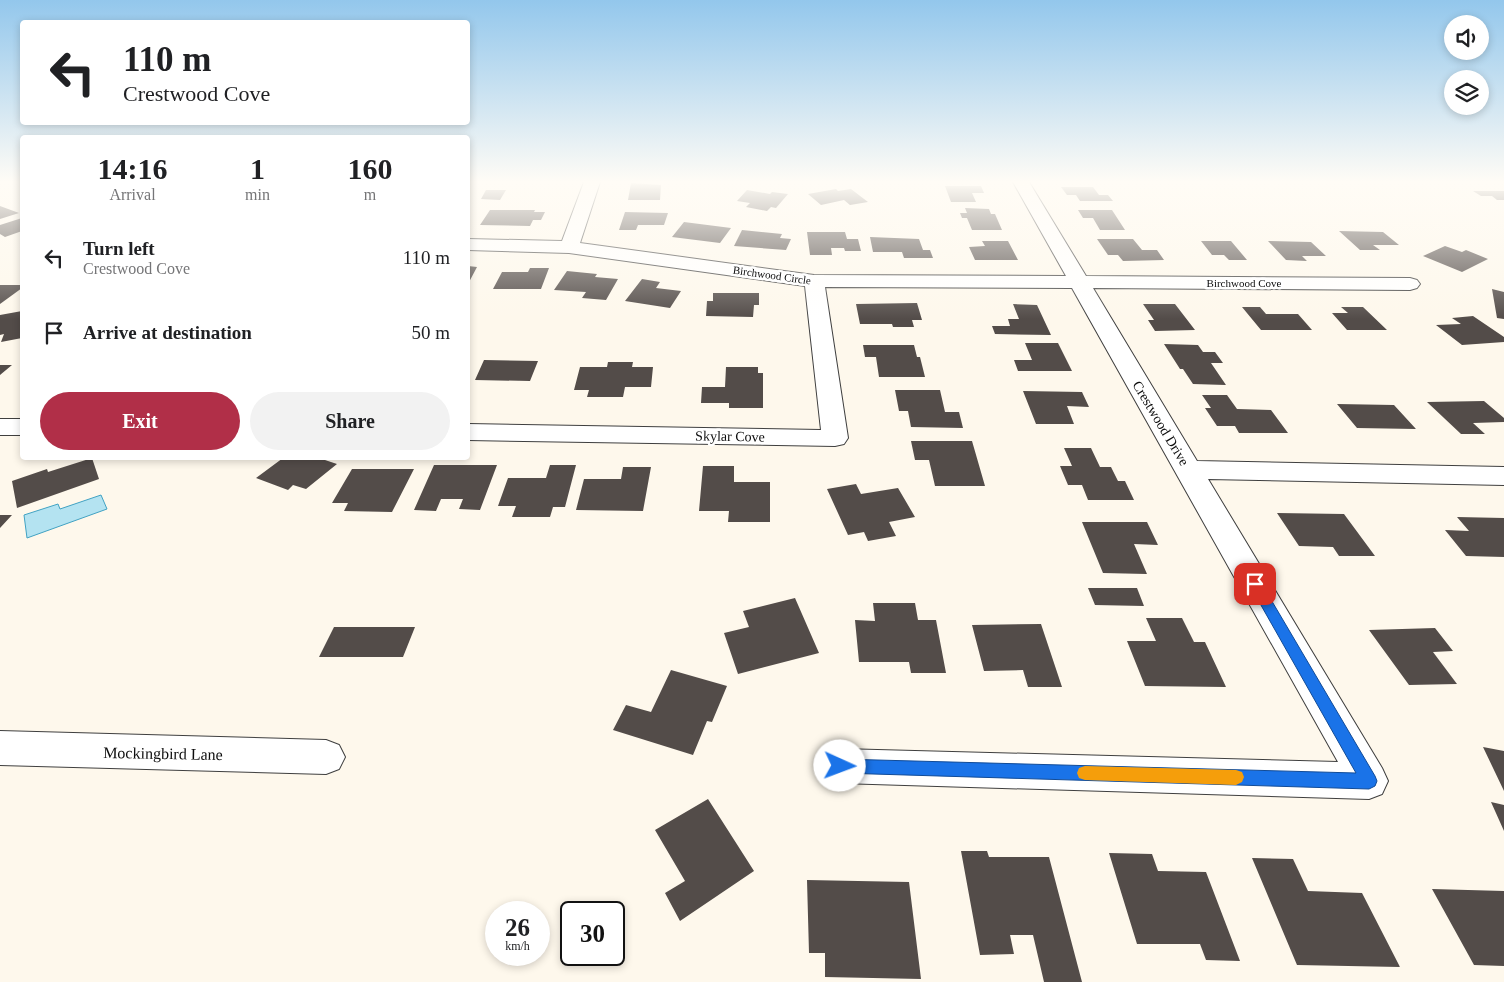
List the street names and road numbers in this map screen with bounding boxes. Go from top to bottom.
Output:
street label: Birchwood Circle [732,264,812,286]
street label: Birchwood Cove [1207,277,1282,289]
street label: Crestwood Drive [1129,378,1192,468]
street label: Skylar Cove [695,428,765,445]
street label: Mockingbird Lane [103,744,223,764]

